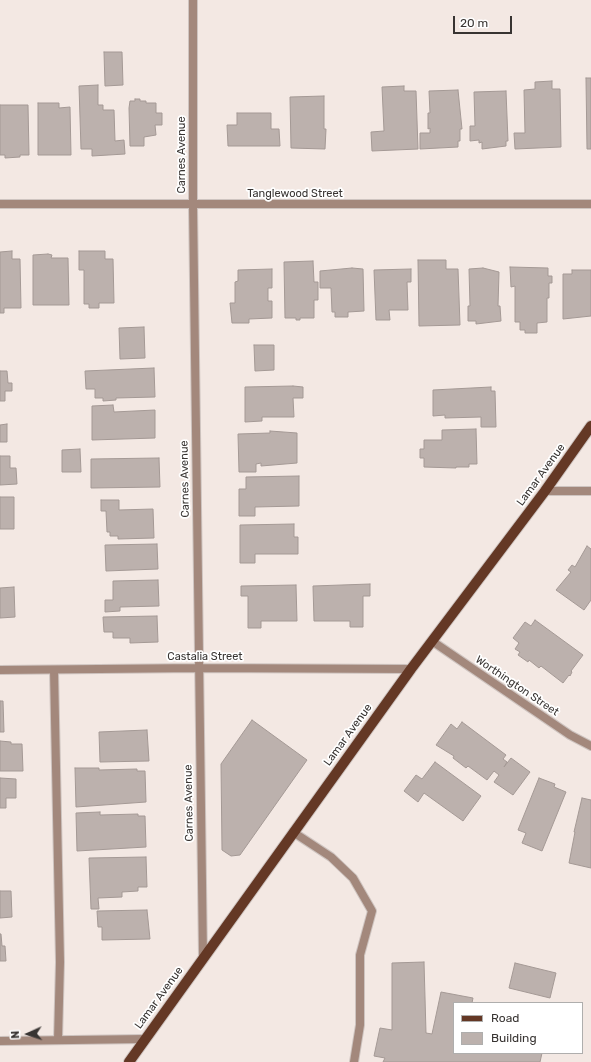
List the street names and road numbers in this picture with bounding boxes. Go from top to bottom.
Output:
street label: Carnes Avenue [175,116,189,194]
street label: Tanglewood Street [247,187,343,201]
street label: Carnes Avenue [178,440,192,518]
street label: Lamar Avenue [514,441,568,509]
street label: Castalia Street [167,650,243,664]
street label: Worthington Street [473,653,561,719]
street label: Lamar Avenue [321,701,375,769]
street label: Carnes Avenue [182,764,196,842]
street label: Lamar Avenue [132,964,186,1032]

